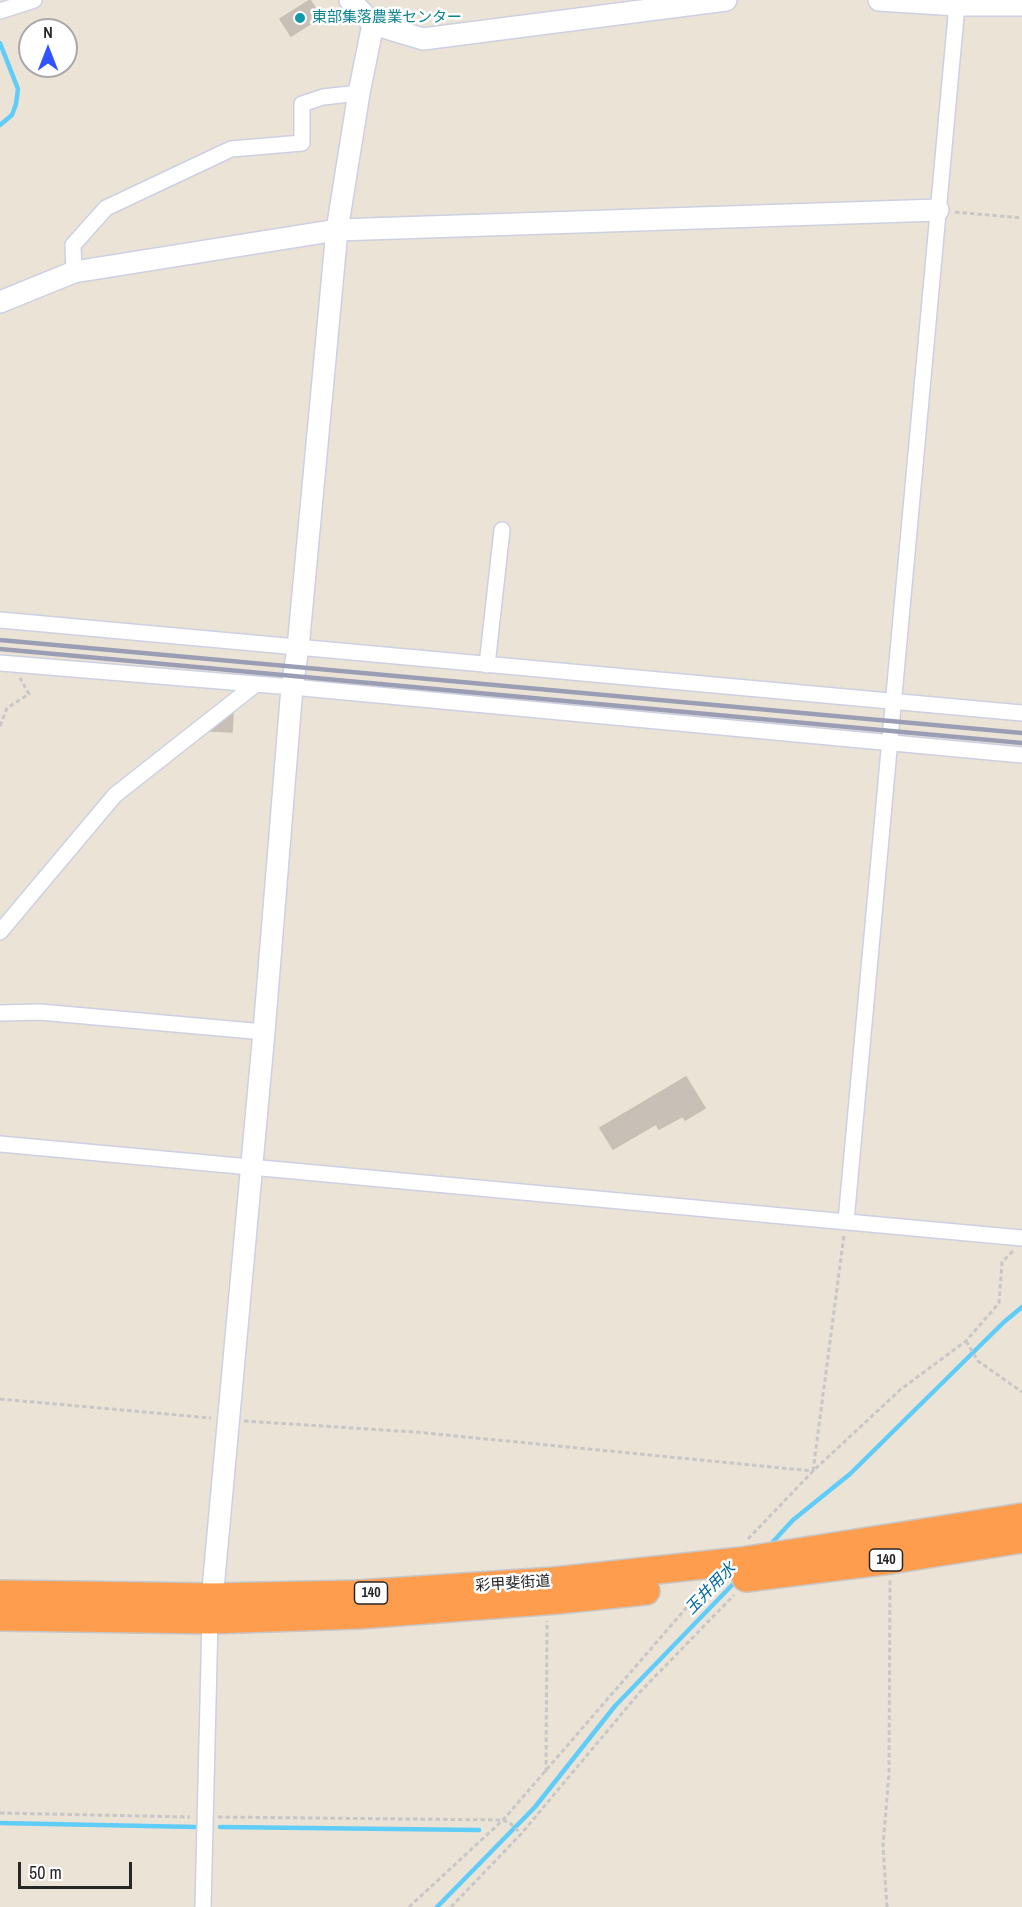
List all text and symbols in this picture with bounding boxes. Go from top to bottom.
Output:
place label: 東部集落農業センター [312,9,462,27]
marker: 東部集落農業センター [293,11,307,25]
north arrow [18,18,78,78]
text: N [43,21,53,43]
road number: 140 [870,1549,902,1571]
water label: 玉井用水 [682,1559,740,1619]
street label: 彩甲斐街道 [475,1572,551,1596]
road number: 140 [354,1582,388,1604]
scale bar [21,1850,135,1888]
text: 50 m [29,1860,62,1885]

